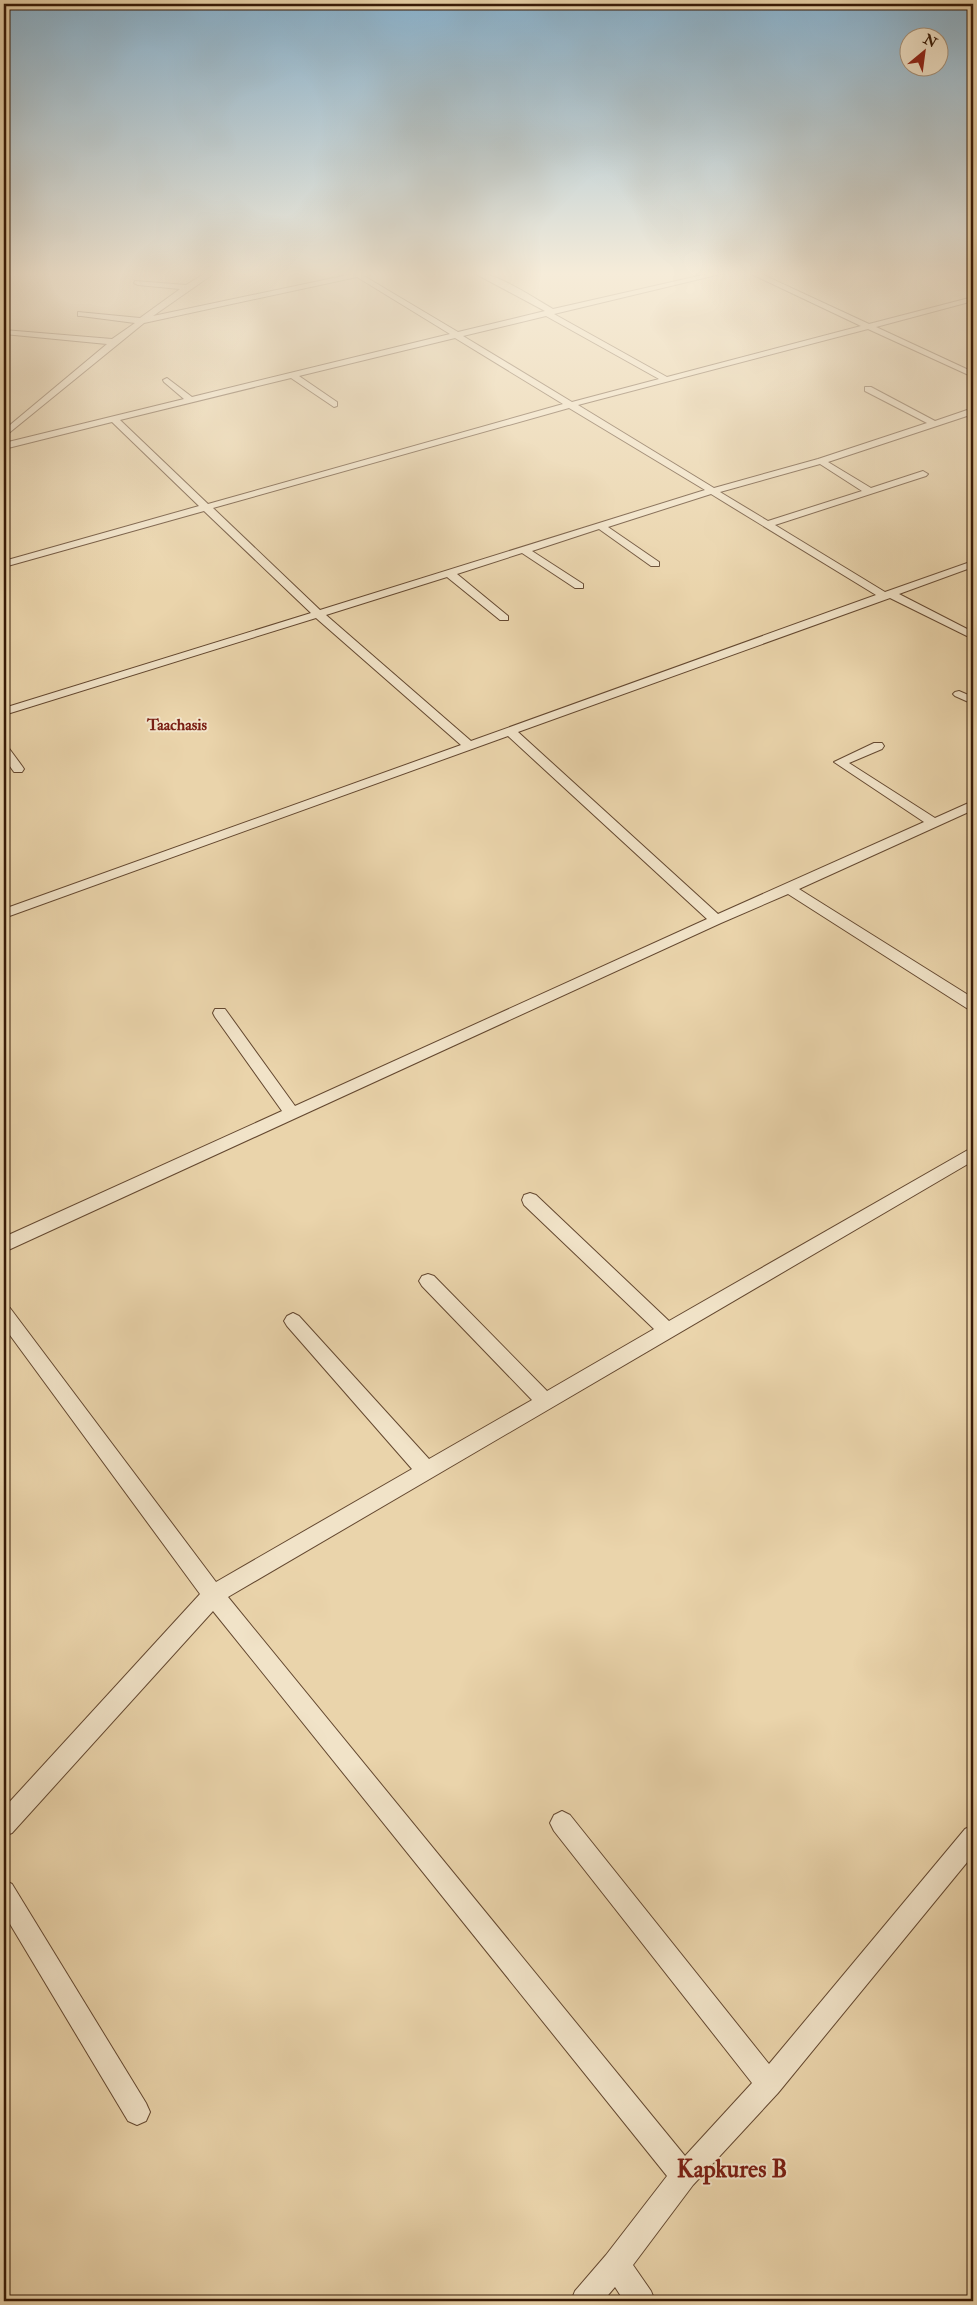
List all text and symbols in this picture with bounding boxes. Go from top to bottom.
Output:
north arrow [900,28,950,78]
text: N [920,30,940,52]
district label: Taachasis [146,715,207,735]
district label: Kapkures B [677,2154,787,2185]

